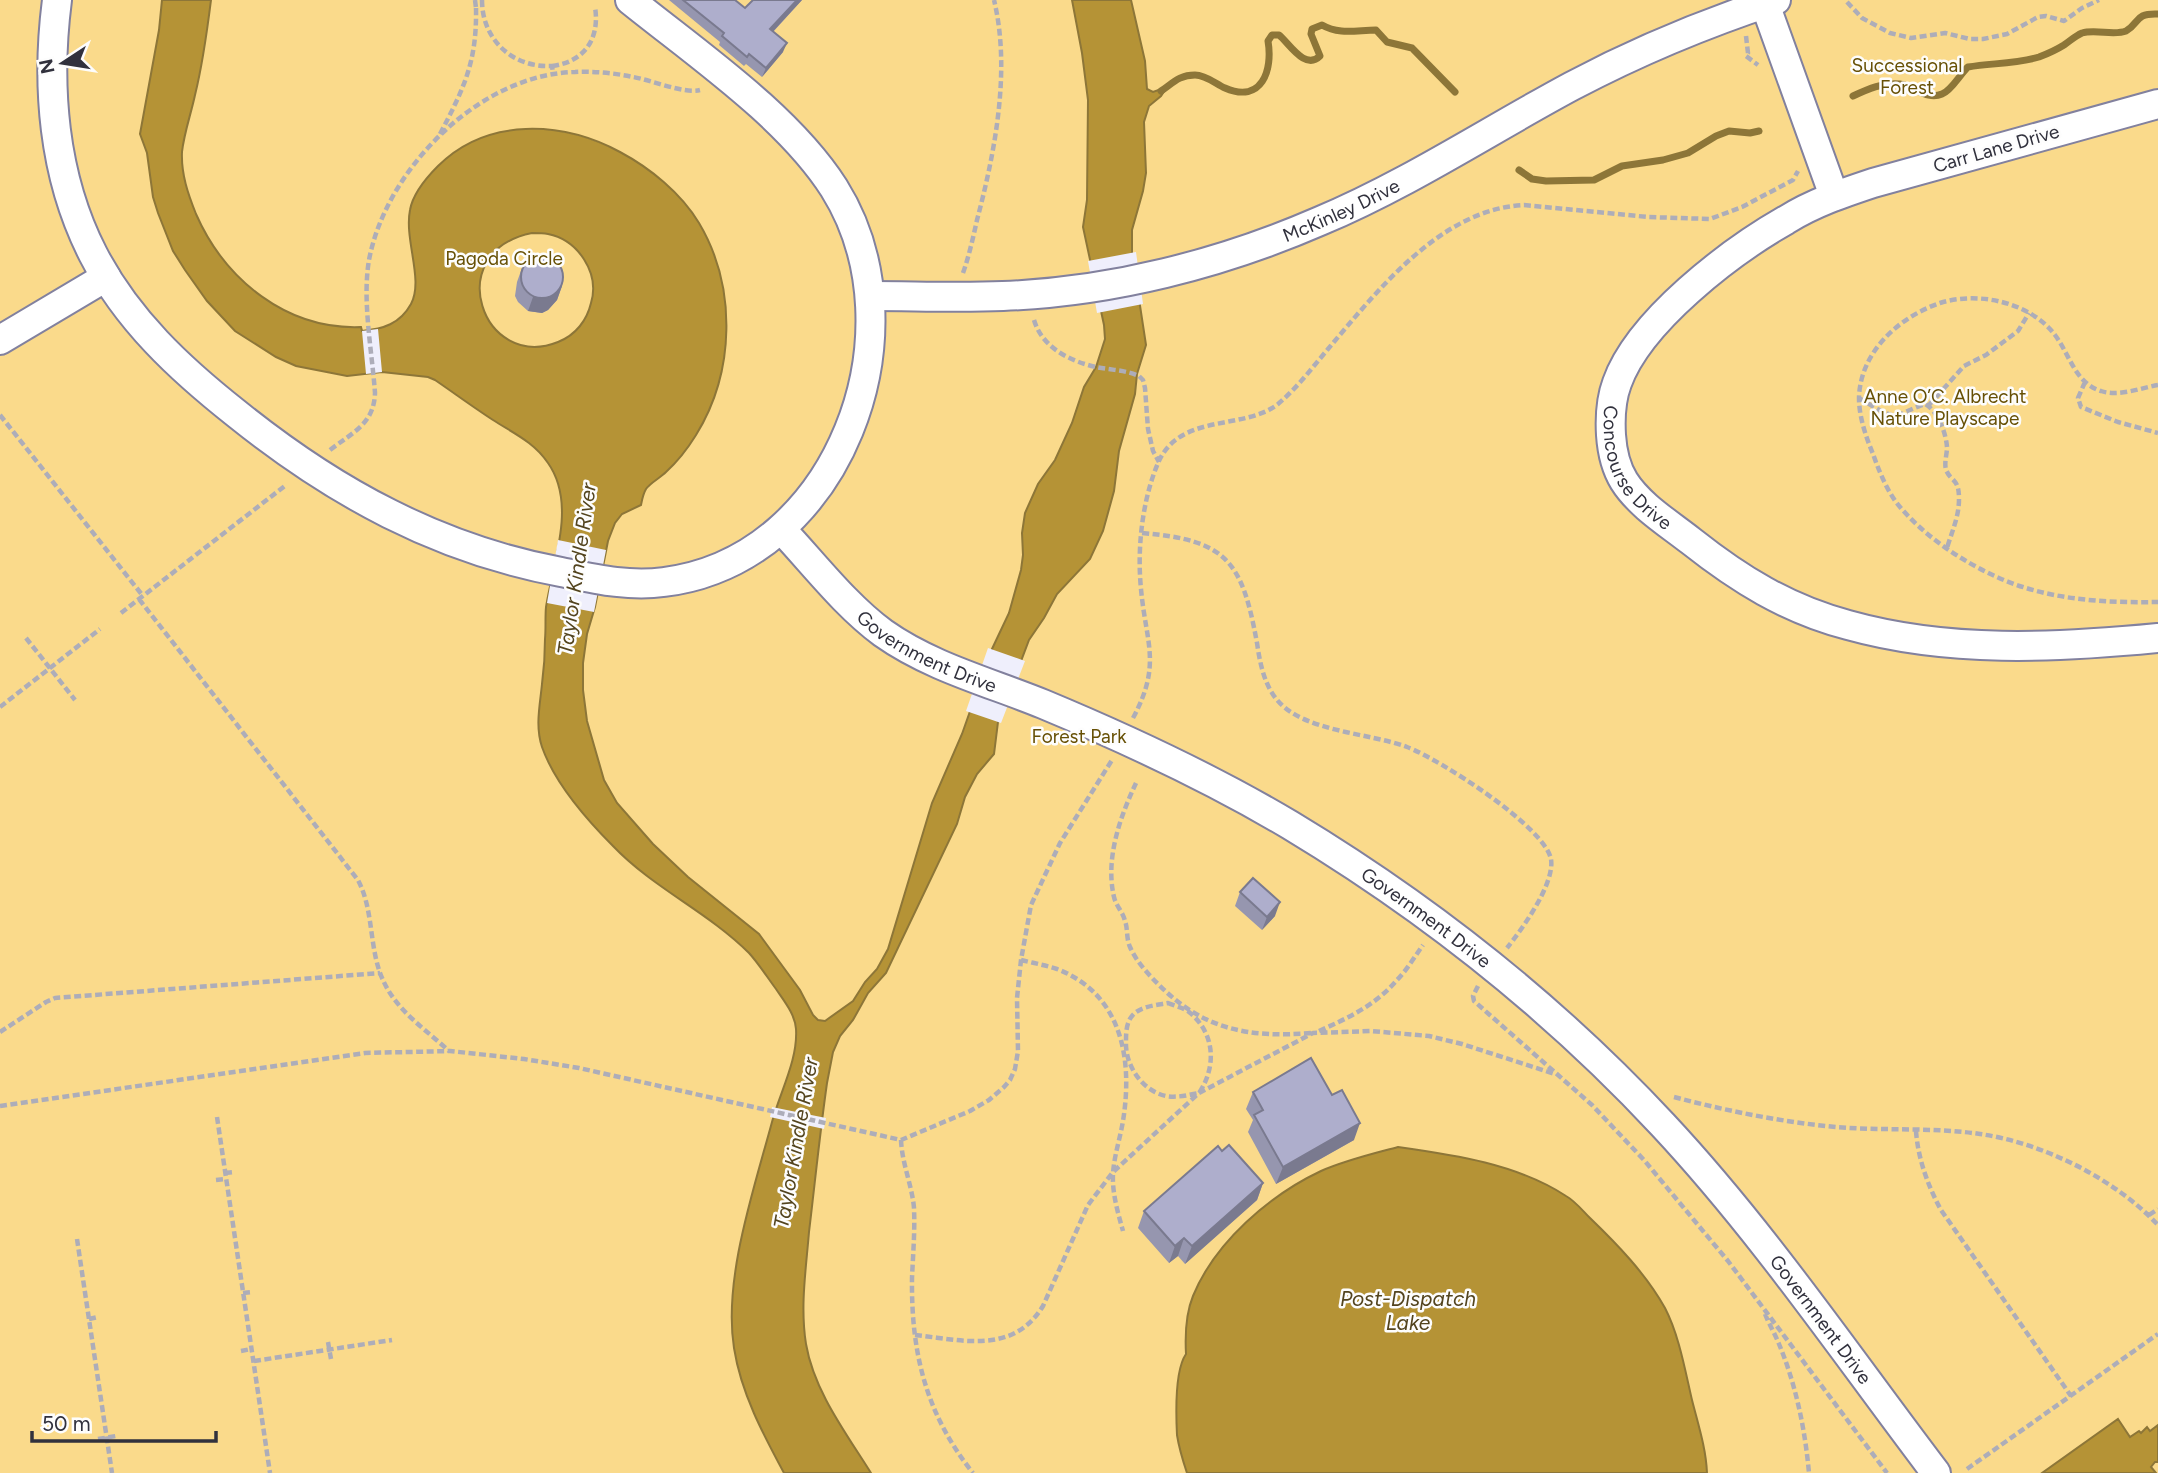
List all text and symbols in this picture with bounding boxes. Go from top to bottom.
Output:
north arrow [28,28,98,98]
park label: Successional Forest [1852,54,1962,99]
text: N [34,57,60,76]
street label: Carr Lane Drive [1930,119,2062,177]
street label: McKinley Drive [1279,174,1403,247]
park label: Pagoda Circle [445,247,563,270]
park label: Anne O’C. Albrecht Nature Playscape [1864,385,2026,430]
street label: Concourse Drive [1599,405,1676,535]
water label: Taylor Kindle River [552,481,601,656]
street label: Government Drive [852,606,1000,697]
park label: Forest Park [1032,725,1127,748]
street label: Government Drive [1357,863,1496,973]
water label: Taylor Kindle River [768,1055,823,1230]
street label: Government Drive [1765,1250,1877,1388]
water label: Post-Dispatch Lake [1340,1286,1476,1335]
scale bar [32,1400,215,1444]
text: 50 m [42,1411,91,1436]

